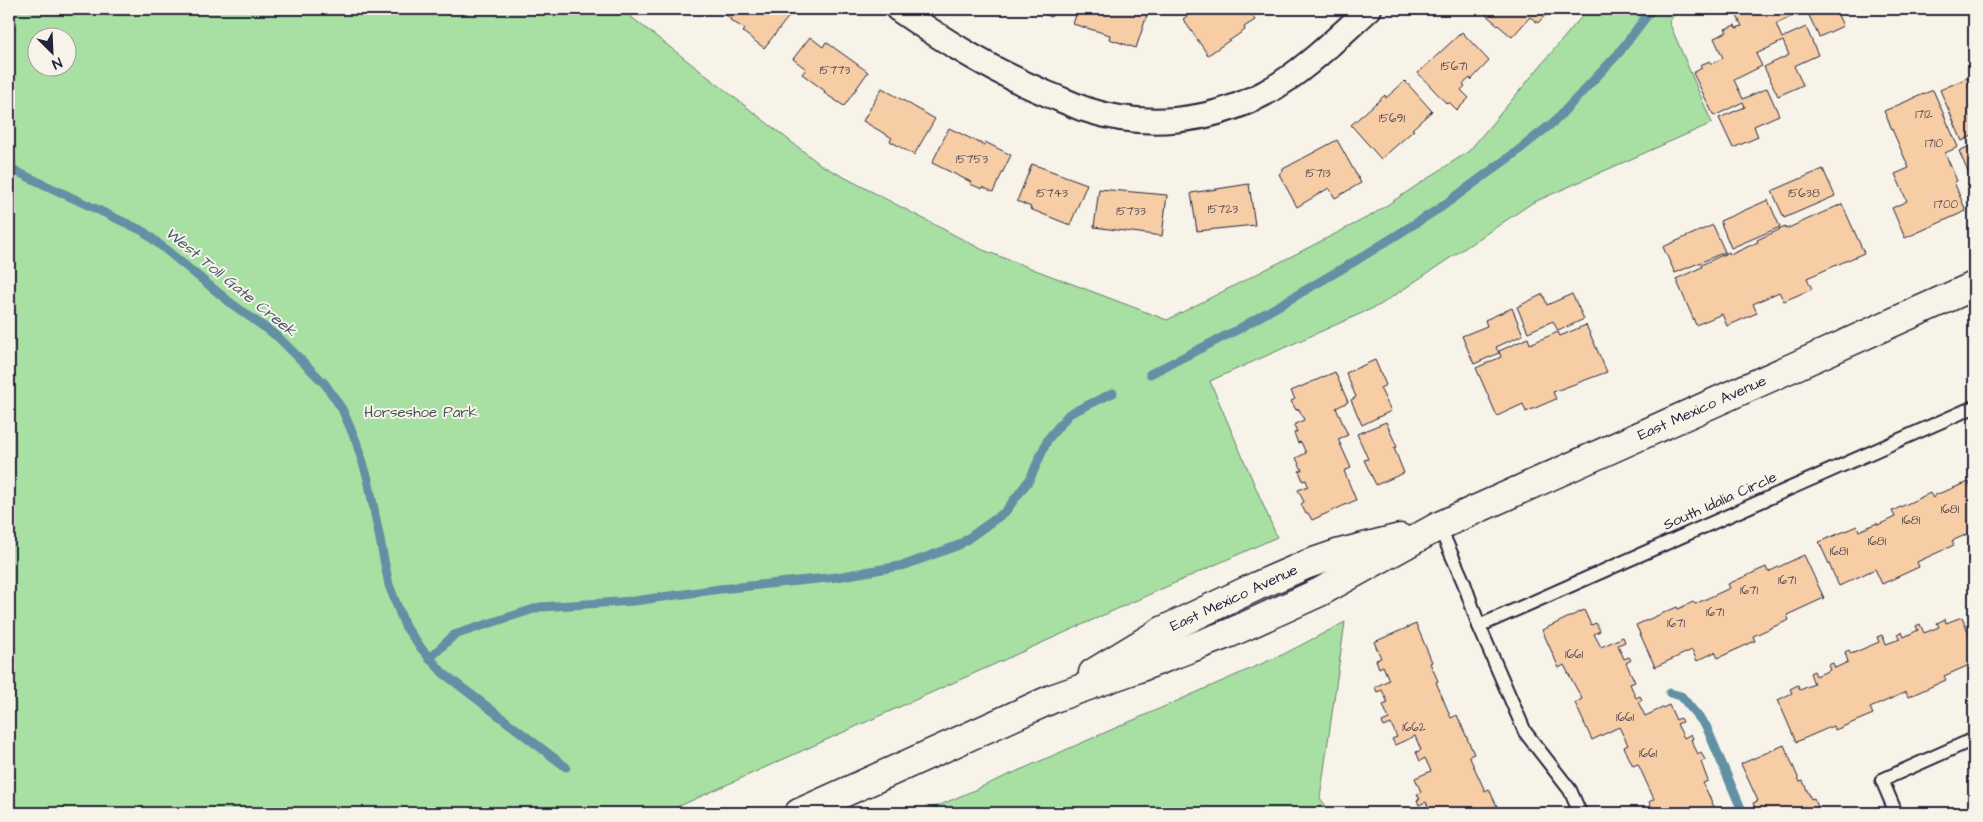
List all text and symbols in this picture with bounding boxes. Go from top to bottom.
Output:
north arrow [28,28,78,78]
text: N [49,52,65,74]
house number: 15671 [1441,58,1468,75]
house number: 15773 [820,62,850,79]
house number: 1712 [1915,106,1933,123]
house number: 15691 [1379,110,1405,127]
house number: 1710 [1925,135,1943,152]
house number: 15753 [956,151,988,168]
house number: 15713 [1305,165,1331,182]
house number: 15743 [1036,185,1068,202]
house number: 15638 [1788,185,1820,202]
house number: 1700 [1934,196,1958,213]
house number: 15723 [1208,201,1238,218]
house number: 15733 [1116,203,1146,220]
water label: West Toll Gate Creek [161,222,302,343]
street label: East Mexico Avenue [1634,370,1770,446]
park label: Horseshoe Park [364,402,478,423]
street label: South Idalia Circle [1660,467,1780,535]
house number: 1681 [1941,501,1960,518]
house number: 1681 [1902,512,1921,529]
house number: 1681 [1868,533,1887,550]
house number: 1681 [1830,543,1849,560]
street label: East Mexico Avenue [1167,559,1301,637]
house number: 1671 [1778,572,1796,589]
house number: 1671 [1740,582,1758,599]
house number: 1671 [1706,604,1724,621]
house number: 1671 [1667,615,1685,632]
house number: 1661 [1565,646,1584,663]
house number: 1661 [1616,709,1635,726]
house number: 1662 [1402,719,1426,736]
house number: 1661 [1639,745,1658,762]

